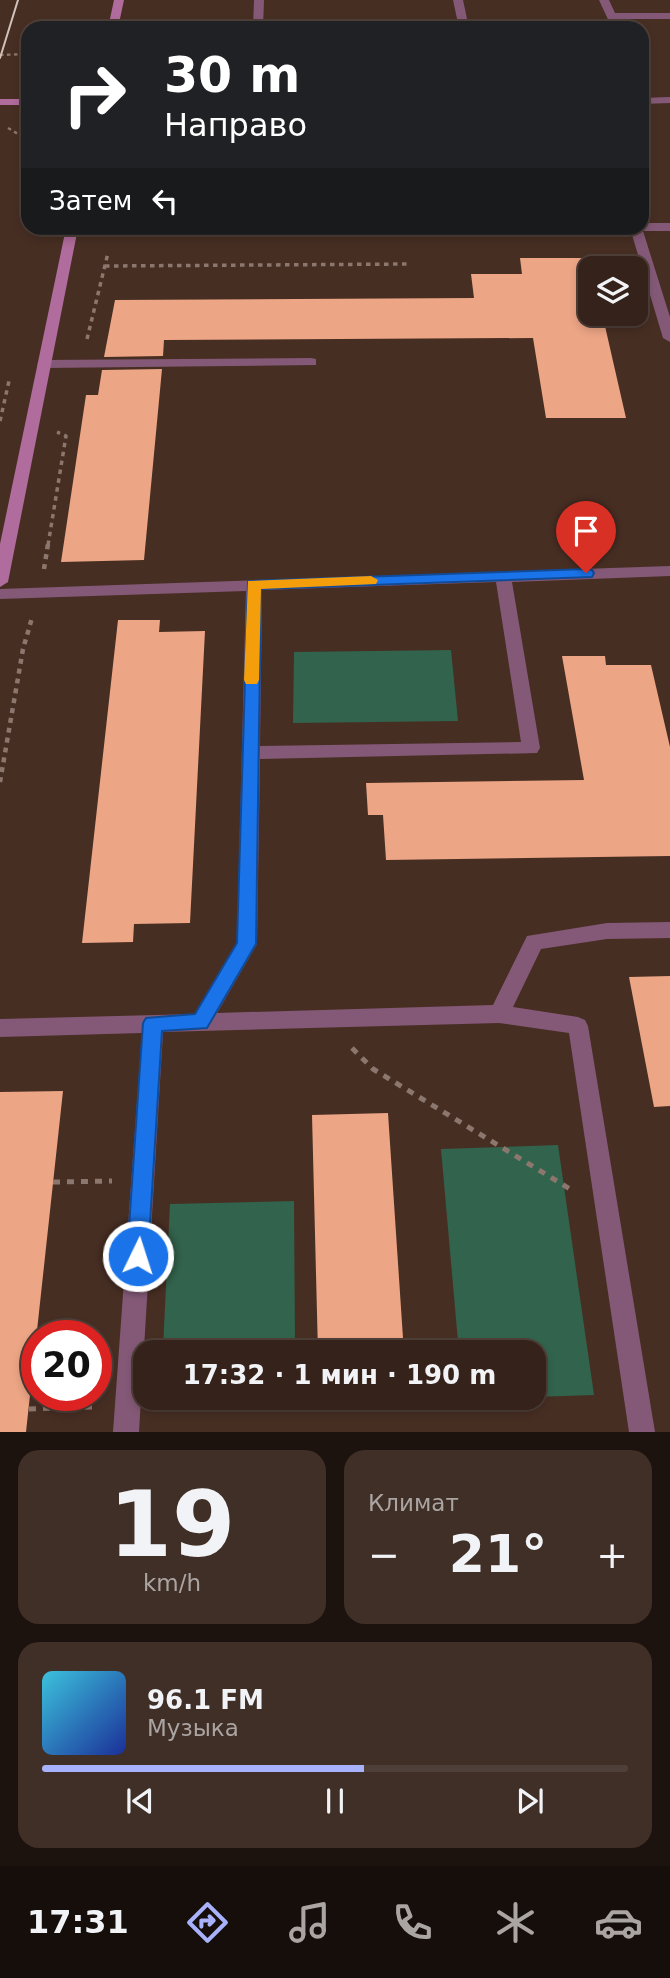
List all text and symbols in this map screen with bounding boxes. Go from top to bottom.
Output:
text: 30 m [164,47,300,104]
icon: right [49,49,140,140]
text: Направо [164,106,307,144]
icon: left [146,182,184,220]
text: Затем [49,186,132,216]
map controls [578,256,648,326]
button: layers [578,256,648,326]
pin [556,501,616,573]
icon: arrive [567,512,605,550]
position arrow [101,1219,175,1293]
speed limit sign: 20 [21,1320,112,1411]
text: 17:32 · 1 мин · 190 m [183,1360,496,1390]
text: 19 [109,1472,235,1577]
text: Климат [368,1490,459,1516]
text: 21° [449,1524,547,1584]
text: − [368,1533,400,1577]
text: + [596,1533,628,1577]
text: km/h [143,1570,201,1596]
text: 96.1 FM [147,1685,264,1715]
text: Музыка [147,1715,239,1741]
icon: previous [121,1782,159,1820]
icon: pause [316,1782,354,1820]
icon: next [511,1782,549,1820]
icon: directions [183,1898,232,1947]
icon: music [285,1898,334,1947]
icon: phone [388,1898,437,1947]
icon: climate [491,1898,540,1947]
icon: car [594,1898,643,1947]
text: 17:31 [27,1903,129,1941]

